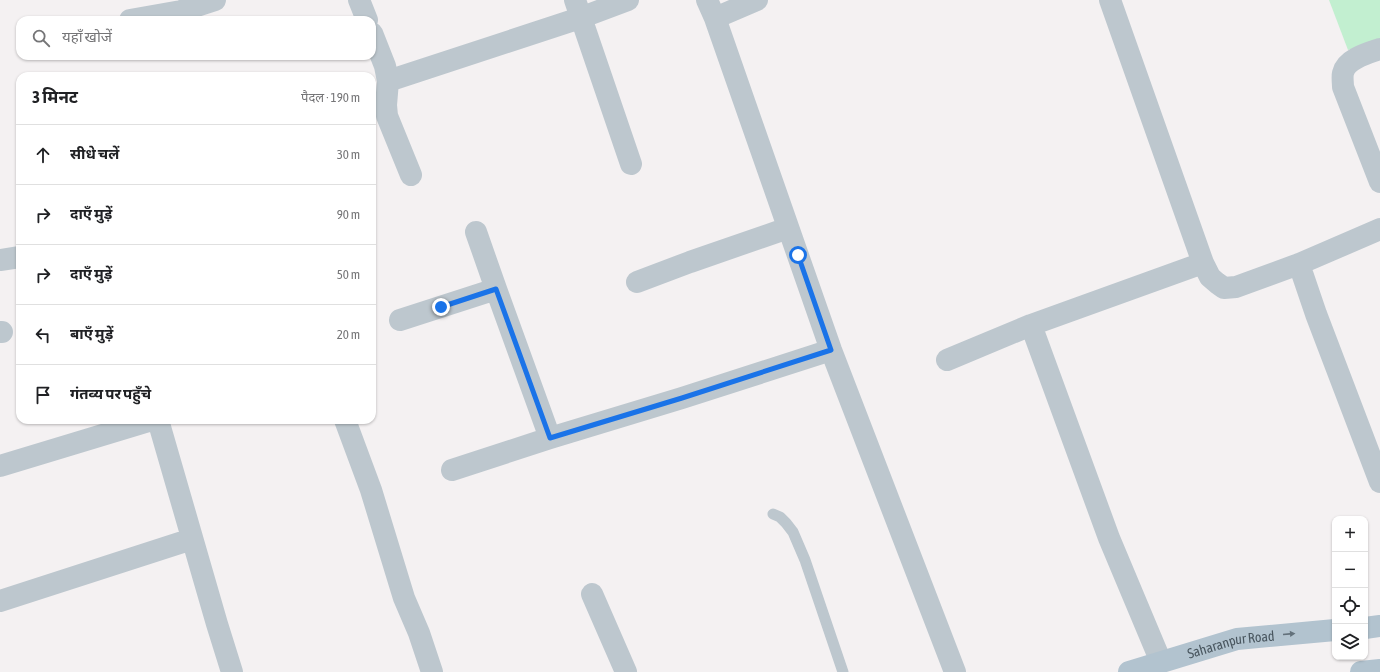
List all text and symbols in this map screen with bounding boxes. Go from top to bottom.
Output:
search box [16,16,376,60]
icon: search [30,27,52,49]
text: यहाँ खोजें [62,28,112,45]
text: 3 मिनट [32,87,78,107]
text: पैदल · 190 m [301,90,360,105]
icon: ahead [32,144,54,166]
text: सीधे चलें [70,145,119,162]
text: 30 m [337,147,360,162]
icon: right [32,204,54,226]
text: दाएँ मुड़ें [70,205,112,222]
text: 90 m [337,207,360,222]
route start [789,246,807,264]
icon: right [32,264,54,286]
text: दाएँ मुड़ें [70,265,112,282]
text: 50 m [337,267,360,282]
route end [432,298,450,316]
icon: left [32,324,54,346]
text: बाएँ मुड़ें [70,325,113,342]
text: 20 m [337,327,360,342]
icon: arrive [32,384,54,406]
text: गंतव्य पर पहुँचे [70,385,151,402]
map controls [1332,516,1368,660]
button: + [1332,516,1368,552]
button: − [1332,552,1368,588]
button: locate [1332,588,1368,624]
button: layers [1332,624,1368,660]
street label: Saharanpur Road [1185,628,1275,662]
one-way arrow [1283,631,1295,638]

